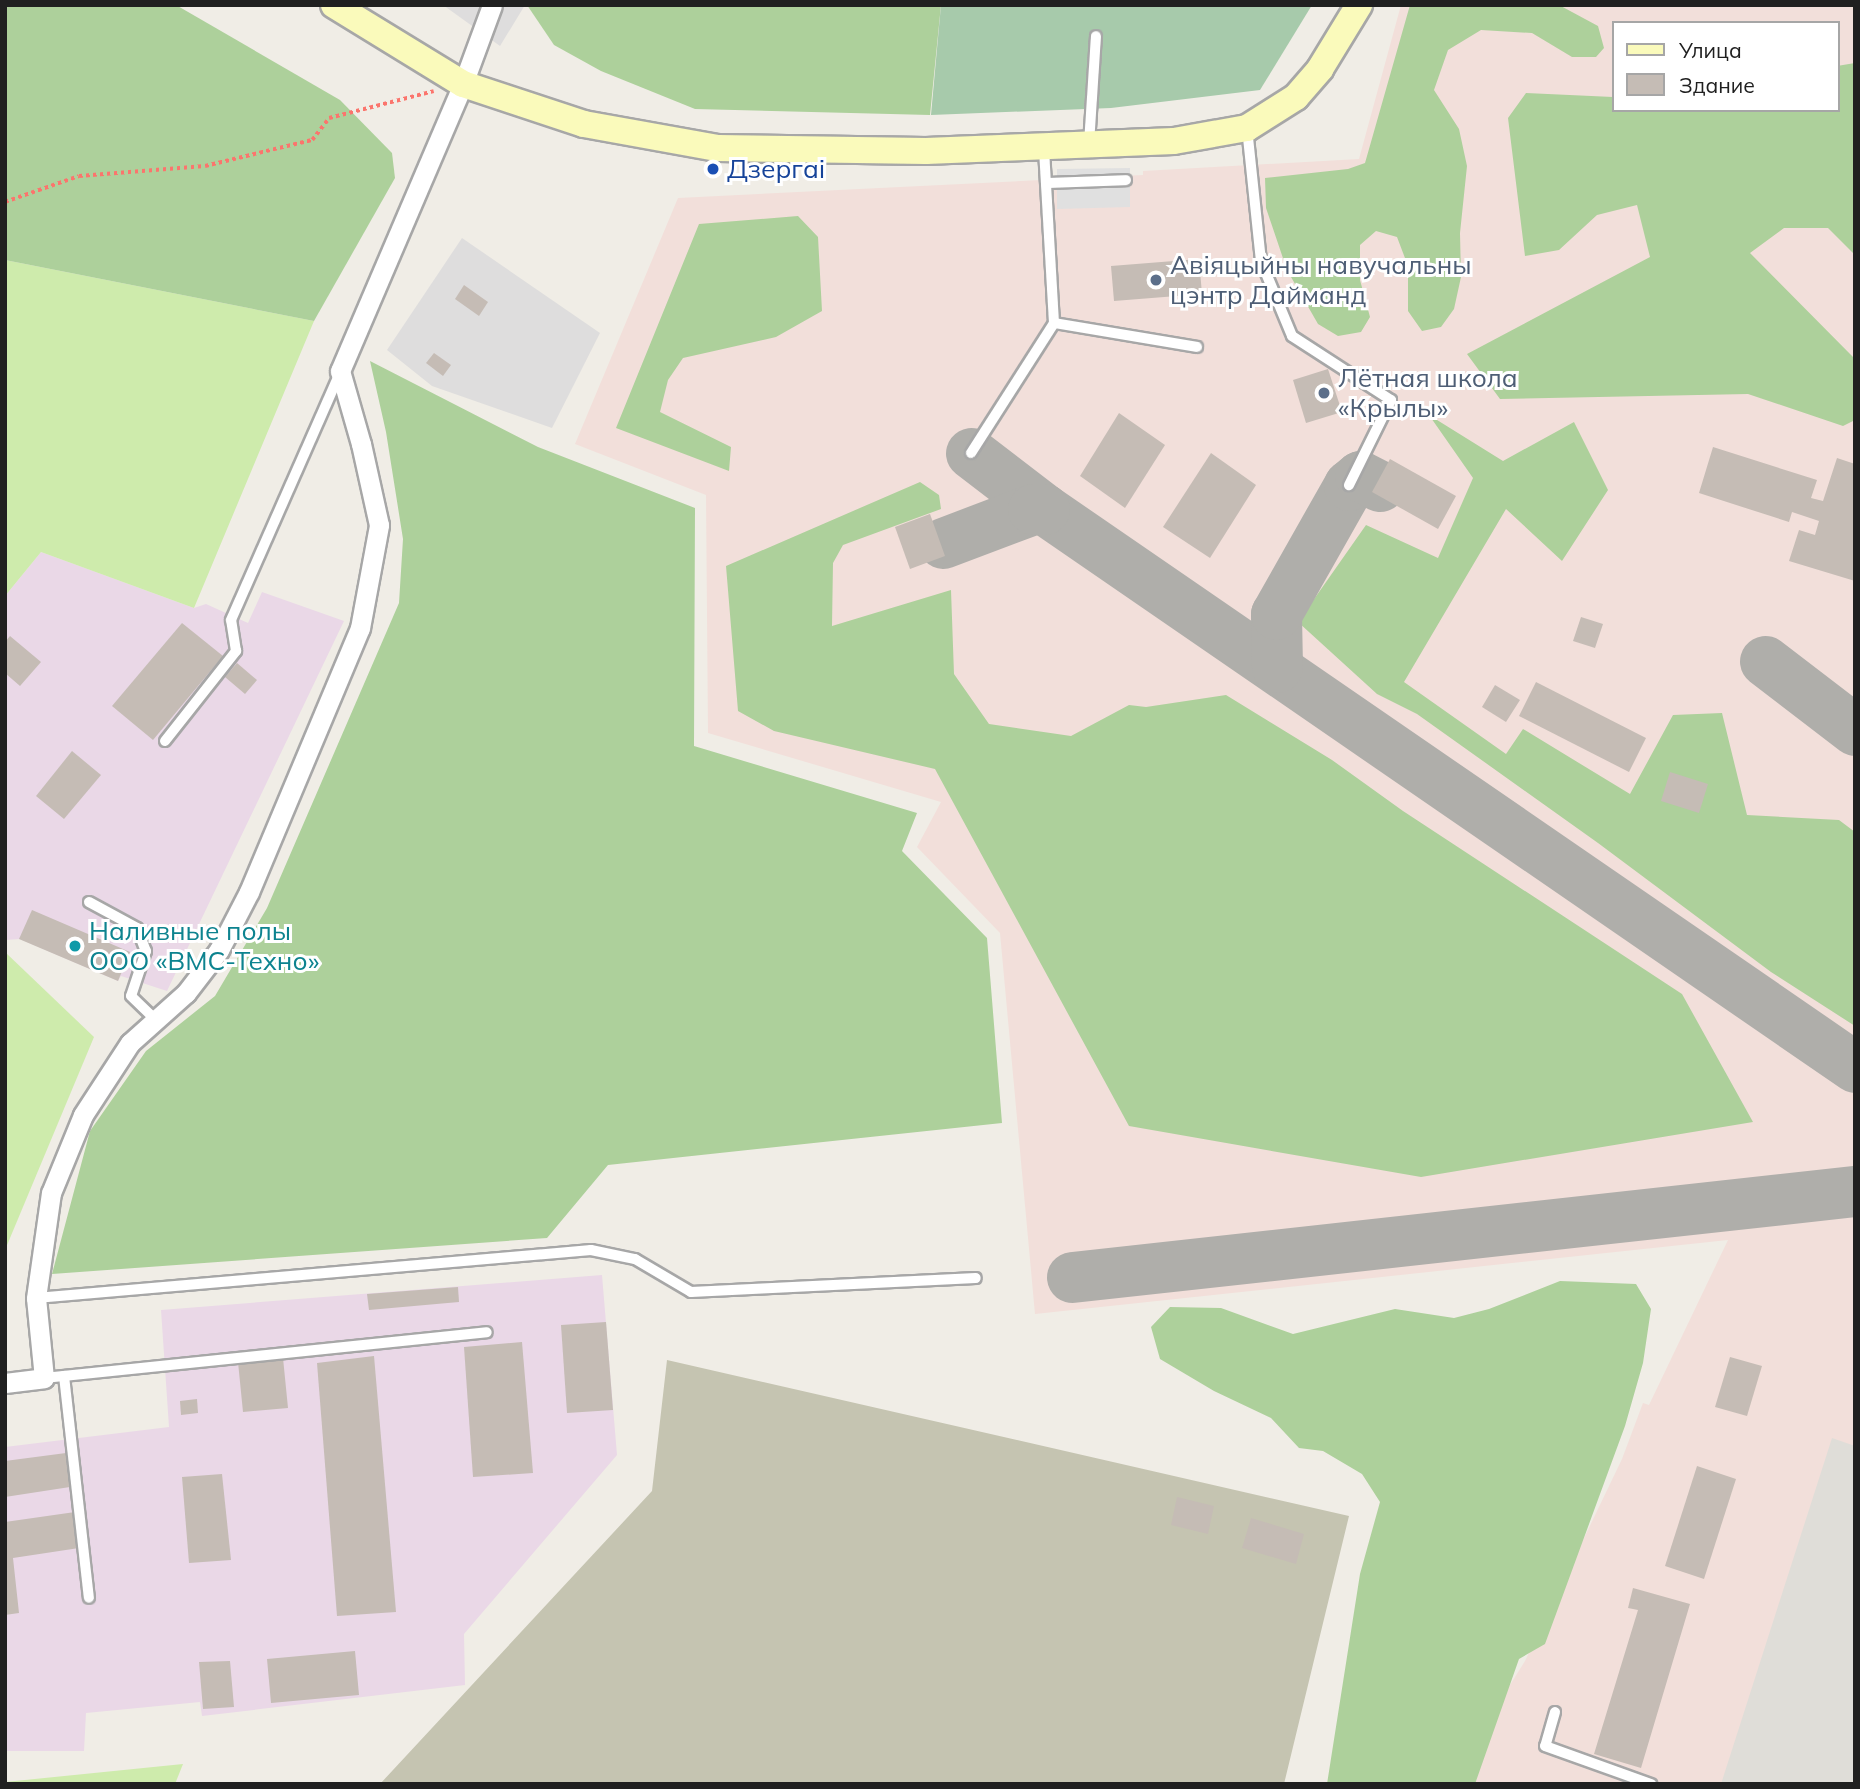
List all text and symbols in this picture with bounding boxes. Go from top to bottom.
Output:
legend [1612,21,1839,112]
text: Улица [1679,37,1742,63]
text: Здание [1679,72,1755,98]
place label: Дзергаі [727,153,825,185]
marker: Дзергаі [705,161,721,177]
place label: Авіяцыйны навучальны цэнтр Дайманд [1170,249,1472,310]
marker: Авіяцыйны навучальны цэнтр Дайманд [1148,272,1164,288]
place label: Лётная школа «Крылы» [1338,362,1518,424]
marker: Лётная школа «Крылы» [1316,385,1332,401]
place label: Наливные полы ООО «ВМС-Техно» [89,915,319,976]
marker: Наливные полы ООО «ВМС-Техно» [67,938,83,954]

